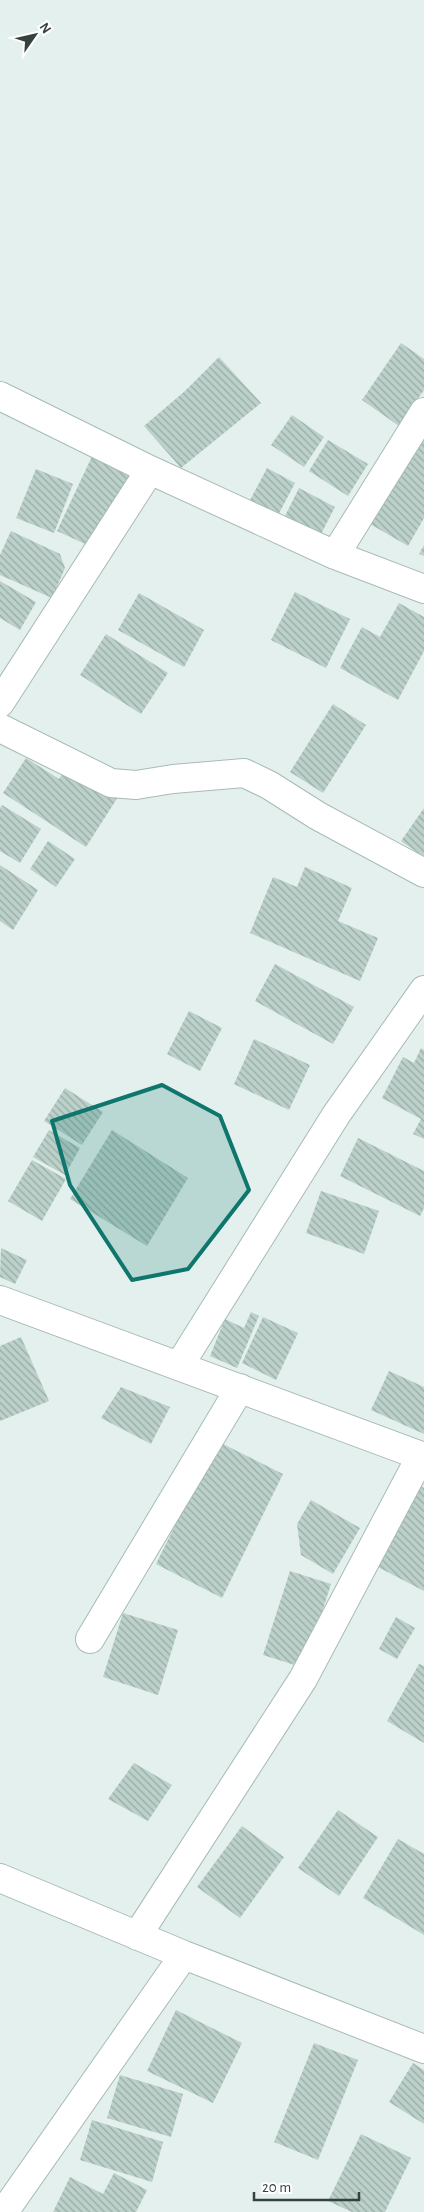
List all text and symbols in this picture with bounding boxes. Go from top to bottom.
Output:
north arrow [10,10,60,60]
text: N [36,20,53,36]
scale bar [254,2170,359,2202]
text: 20 m [262,2180,291,2195]

